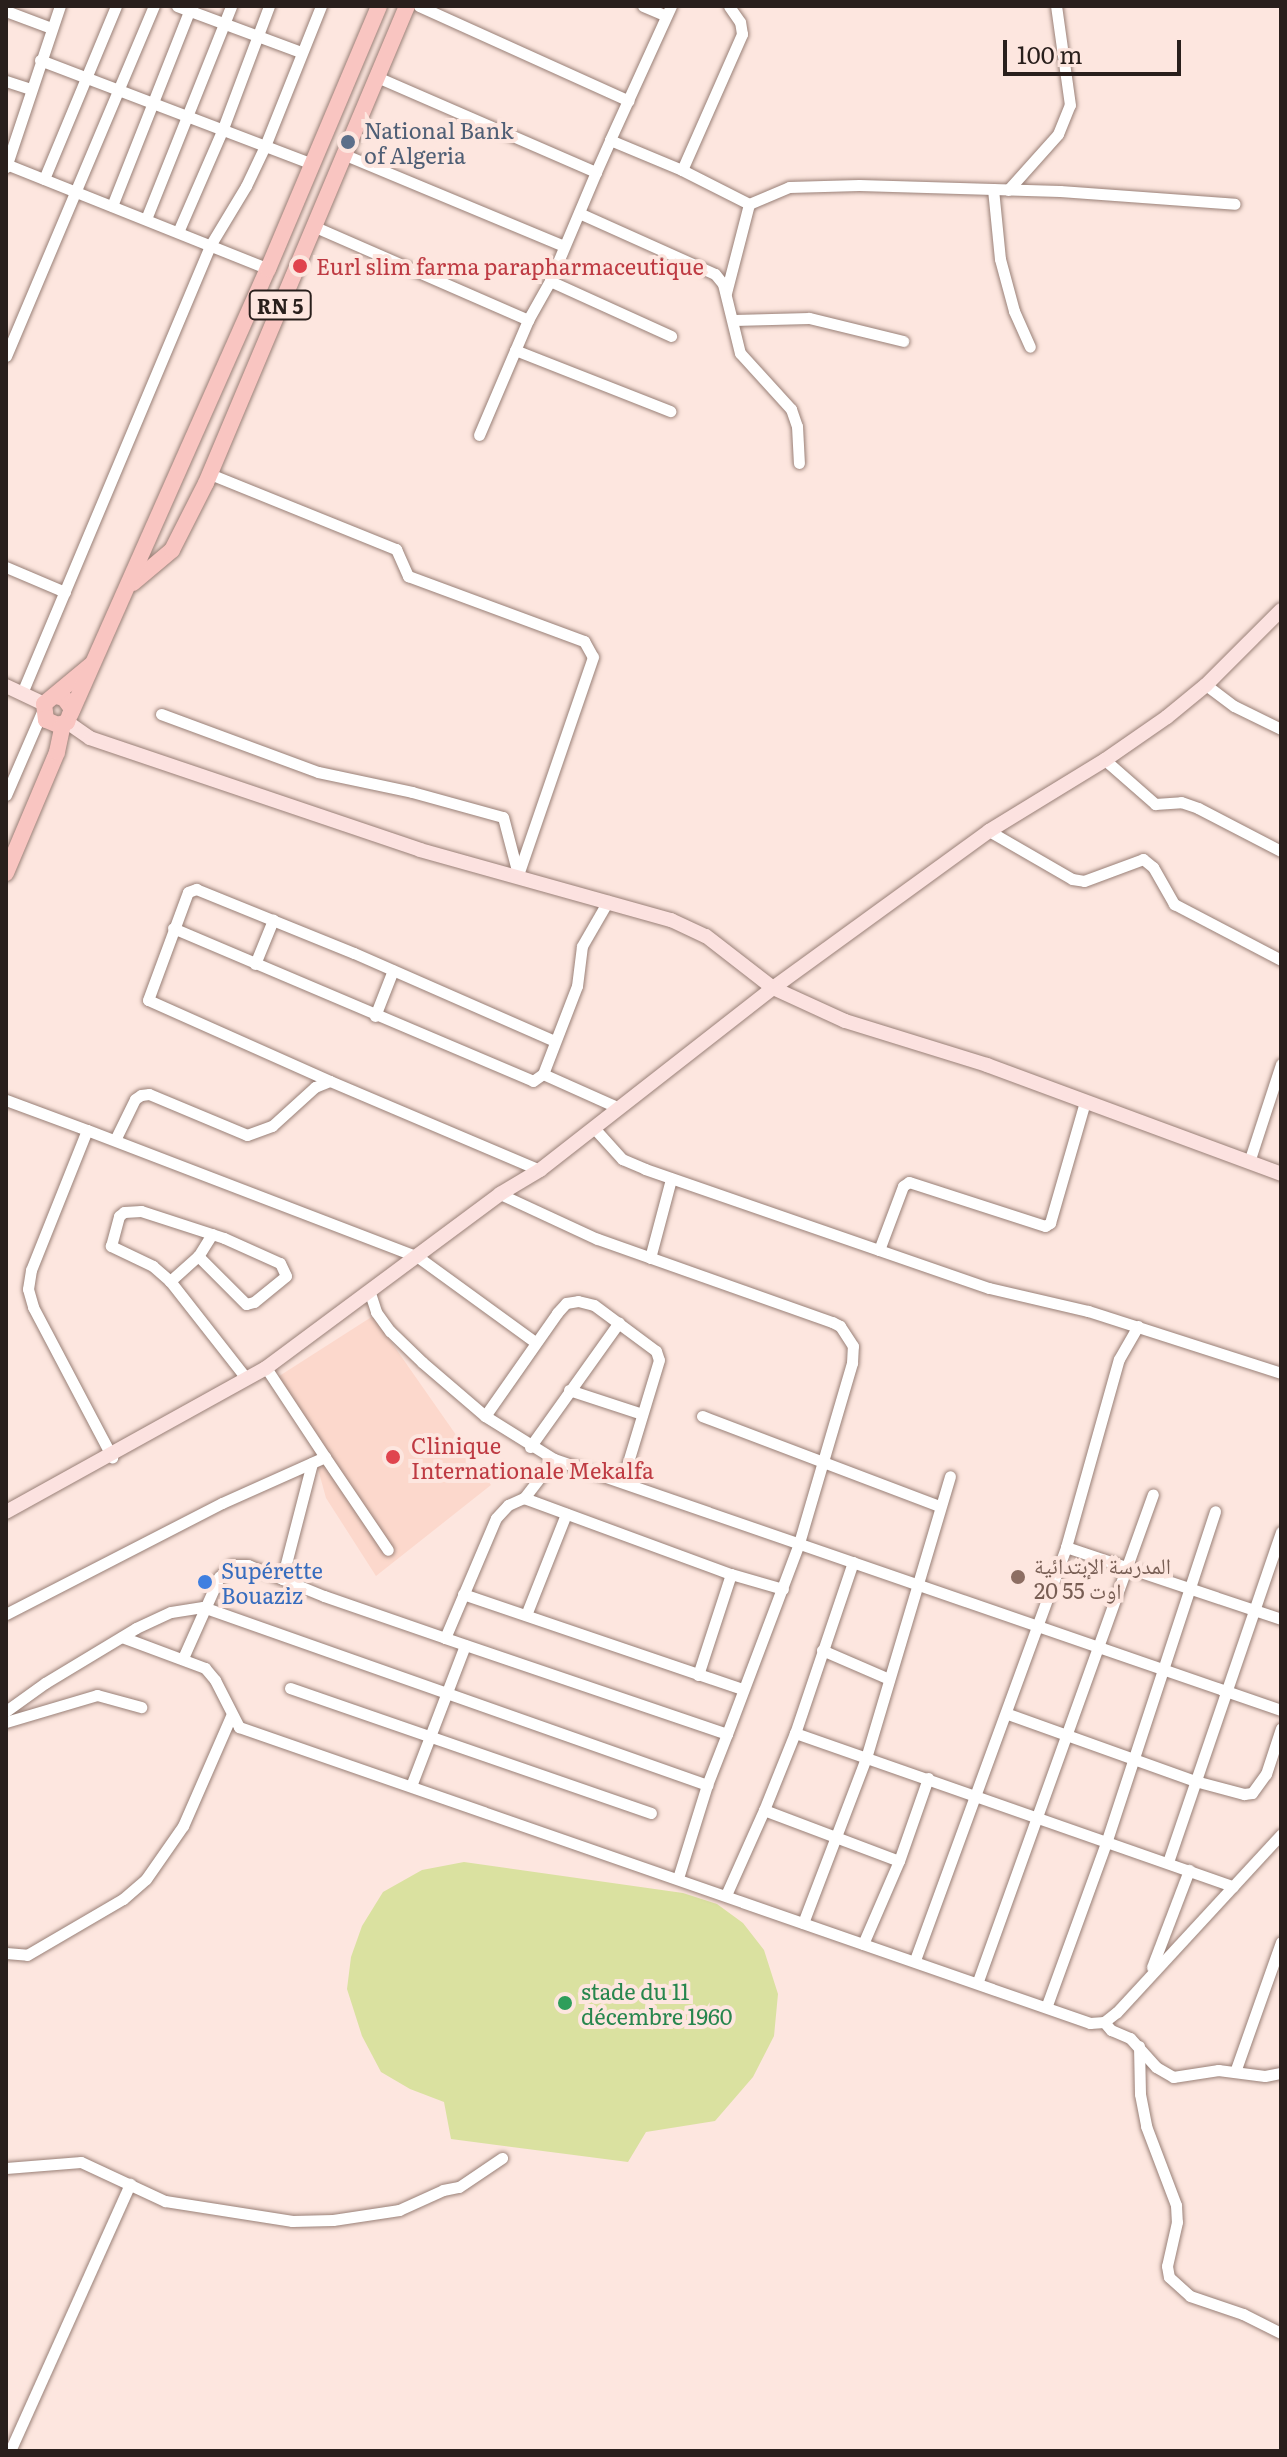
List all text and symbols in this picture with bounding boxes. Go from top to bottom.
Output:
scale bar [1007,24,1185,74]
text: 100 m [1017,36,1083,71]
place label: National Bank of Algeria [364,116,514,168]
marker: National Bank of Algeria [339,133,357,151]
place label: Eurl slim farma parapharmaceutique [316,253,704,279]
marker: Eurl slim farma parapharmaceutique [291,257,309,275]
road number: RN 5 [248,289,312,321]
place label: Clinique Internationale Mekalfa [411,1431,654,1482]
marker: Clinique Internationale Mekalfa [382,1446,404,1468]
place label: المدرسة الإبتدائية 20 اوت 55 [1034,1551,1171,1602]
place label: Supérette Bouaziz [221,1556,323,1608]
marker: المدرسة الإبتدائية 20 اوت 55 [1009,1568,1027,1586]
marker: Supérette Bouaziz [196,1573,214,1591]
place label: stade du 11 décembre 1960 [581,1977,733,2028]
marker: stade du 11 décembre 1960 [556,1994,574,2012]

